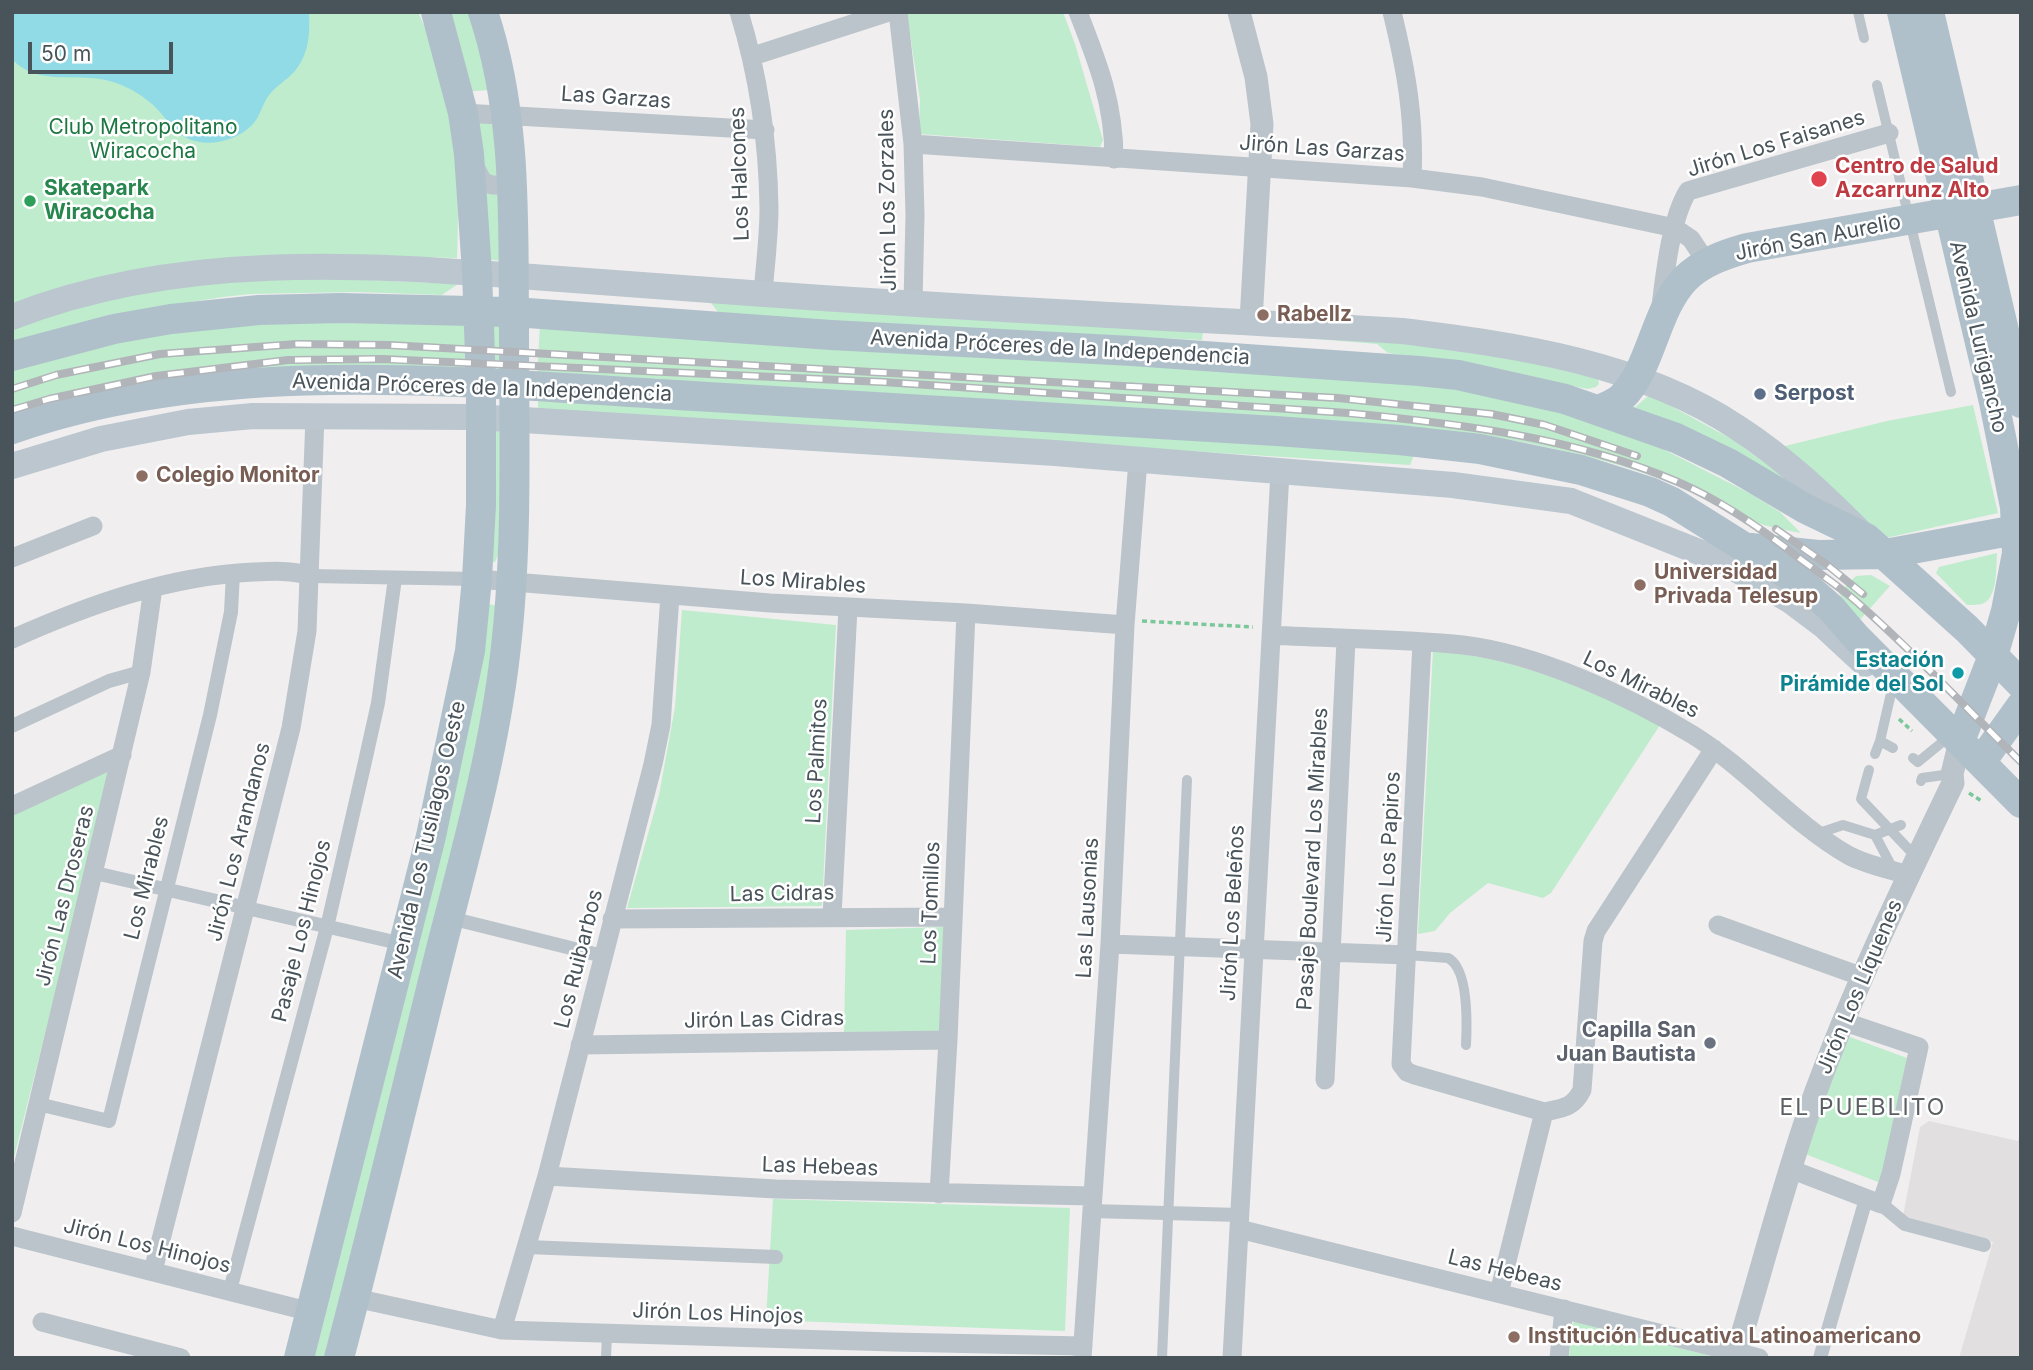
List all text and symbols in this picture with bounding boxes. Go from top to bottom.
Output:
scale bar [32,28,177,72]
text: 50 m [41,41,91,66]
street label: Las Garzas [560,82,672,114]
street label: Jirón Los Faisanes [1684,105,1868,183]
street label: Los Halcones [725,106,755,242]
street label: Jirón Los Zorzales [874,109,902,291]
park label: Club Metropolitano Wiracocha [48,115,238,165]
street label: Jirón Las Garzas [1238,131,1406,167]
place label: Centro de Salud Azcarrunz Alto [1835,154,1998,204]
marker: Centro de Salud Azcarrunz Alto [1809,169,1829,189]
place label: Skatepark Wiracocha [44,176,155,226]
marker: Skatepark Wiracocha [22,193,38,209]
street label: Jirón San Aurelio [1733,210,1903,266]
street label: Avenida Lurigancho [1944,238,2012,436]
place label: Rabellz [1277,302,1352,328]
marker: Rabellz [1255,307,1271,323]
street label: Avenida Próceres de la Independencia [870,325,1250,371]
street label: Avenida Próceres de la Independencia [292,369,672,407]
place label: Serpost [1774,381,1855,407]
marker: Serpost [1752,386,1768,402]
place label: Colegio Monitor [156,463,320,489]
marker: Colegio Monitor [134,468,150,484]
place label: Universidad Privada Telesup [1654,560,1818,610]
street label: Los Mirables [739,565,867,599]
marker: Universidad Privada Telesup [1632,577,1648,593]
street label: Los Mirables [1579,646,1703,724]
place label: Estación Pirámide del Sol [1780,648,1944,698]
marker: Estación Pirámide del Sol [1950,665,1966,681]
street label: Los Palmitos [801,698,833,824]
street label: Avenida Los Tusilagos Oeste [383,699,471,981]
street label: Pasaje Boulevard Los Mirables [1292,707,1334,1011]
street label: Jirón Los Arandanos [202,740,276,944]
street label: Jirón Los Papiros [1372,771,1406,943]
street label: Jirón Las Droseras [30,803,100,989]
street label: Los Mirables [119,814,175,942]
street label: Jirón Los Beleños [1216,824,1250,1002]
street label: Pasaje Los Hinojos [267,837,337,1025]
street label: Las Lausonias [1072,837,1104,979]
street label: Los Tomillos [916,841,946,965]
street label: Las Cidras [729,880,835,908]
street label: Los Ruibarbos [550,887,608,1031]
street label: Jirón Los Líquenes [1812,896,1908,1078]
street label: Jirón Las Cidras [684,1006,844,1034]
place label: Capilla San Juan Bautista [1556,1018,1696,1068]
marker: Capilla San Juan Bautista [1702,1035,1718,1051]
district label: EL PUEBLITO [1781,1094,1945,1122]
street label: Las Hebeas [761,1152,879,1182]
street label: Jirón Los Hinojos [61,1213,233,1279]
street label: Las Hebeas [1445,1245,1565,1297]
street label: Jirón Los Hinojos [632,1298,804,1330]
place label: Institución Educativa Latinoamericano [1528,1324,1921,1350]
marker: Institución Educativa Latinoamericano [1506,1329,1522,1345]

